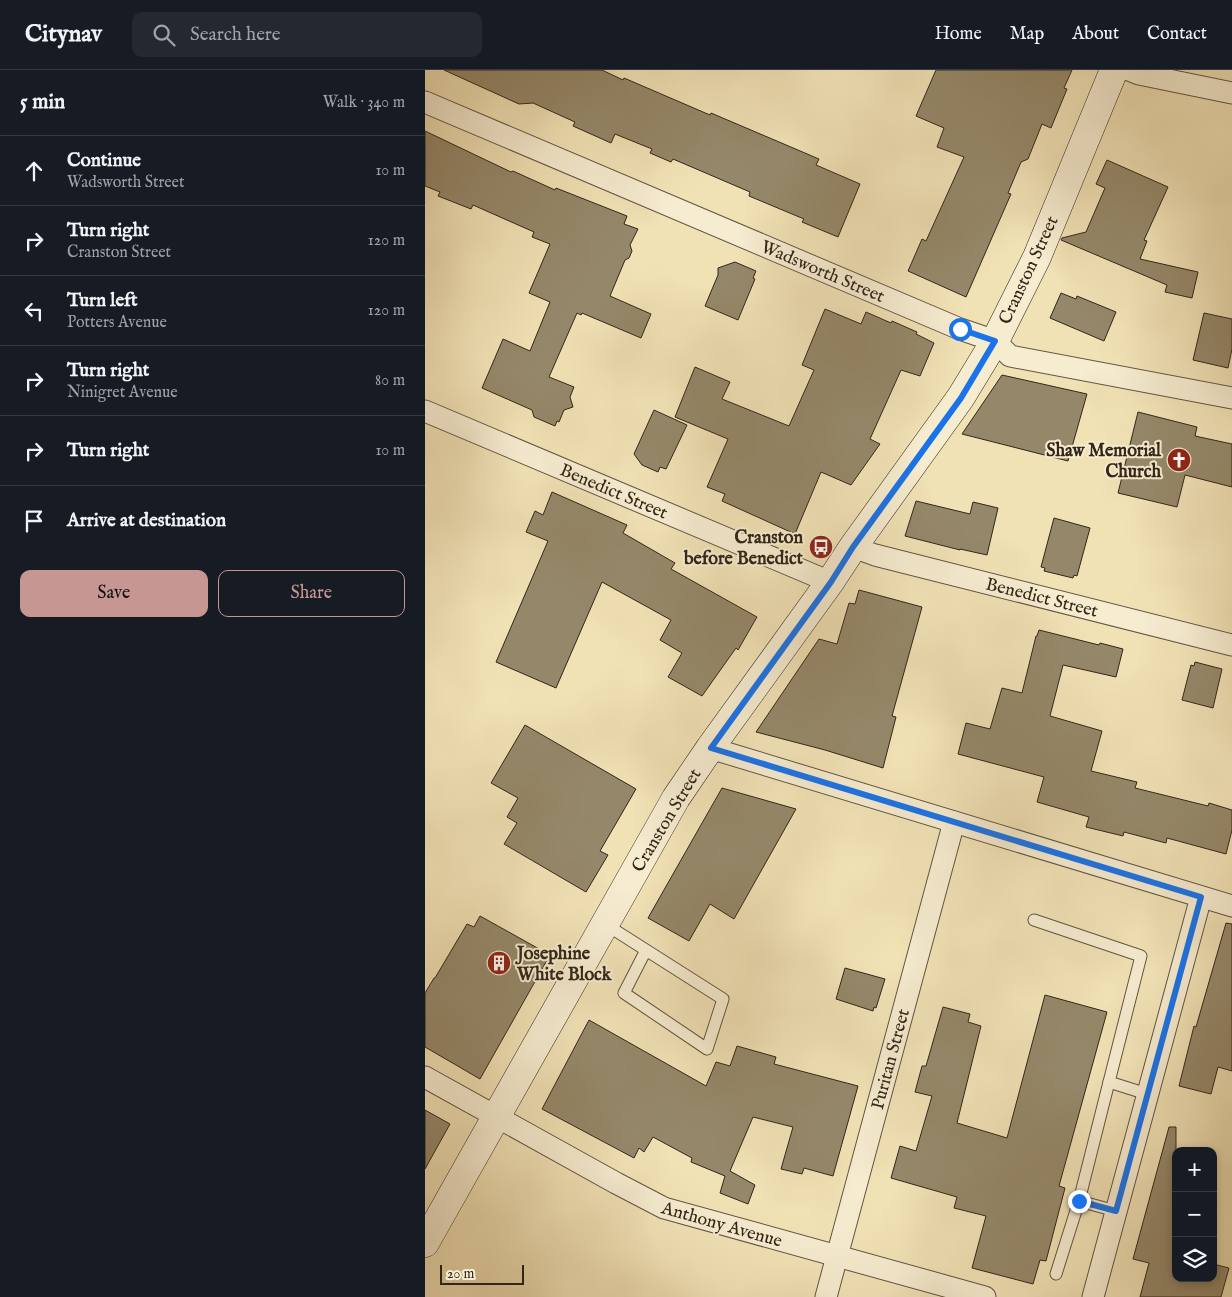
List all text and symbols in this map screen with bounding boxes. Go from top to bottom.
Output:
search box [132,12,482,57]
text: Citynav [25,19,102,50]
icon: search [150,21,178,49]
text: Search here [190,23,281,47]
text: Home [935,23,982,46]
text: Map [1010,23,1044,46]
text: About [1072,23,1119,46]
text: Contact [1147,23,1207,46]
text: 5 min [20,89,65,116]
text: Walk · 340 m [323,93,405,113]
text: Continue [67,149,141,173]
icon: ahead [20,157,48,185]
text: 10 m [375,161,405,181]
text: Wadsworth Street [67,173,184,193]
street label: Cranston Street [994,213,1065,329]
text: Turn right [67,219,149,243]
icon: right [20,227,48,255]
text: 120 m [368,231,405,251]
street label: Wadsworth Street [757,236,888,309]
text: Cranston Street [67,243,171,263]
text: Turn left [67,289,138,313]
icon: left [20,297,48,325]
text: 120 m [368,301,405,321]
text: Potters Avenue [67,313,167,333]
route start [949,318,972,341]
text: Turn right [67,359,149,383]
icon: right [20,367,48,395]
text: 80 m [375,371,405,391]
text: Ninigret Avenue [67,383,178,403]
icon: right [20,437,48,465]
text: Turn right [67,439,149,463]
place label: Shaw Memorial Church [1046,440,1162,484]
text: 10 m [375,441,405,461]
church icon: Shaw Memorial Church [1166,447,1192,473]
street label: Benedict Street [556,459,671,525]
icon: arrive [20,507,48,535]
text: Arrive at destination [67,509,226,533]
place label: Cranston before Benedict [683,527,804,571]
bus stop icon: Cranston before Benedict [808,534,834,560]
button: Save [20,570,208,617]
button: Share [218,570,405,617]
street label: Benedict Street [983,573,1100,624]
street label: Cranston Street [627,765,707,877]
place label: Josephine White Block [515,943,613,987]
building icon: Josephine White Block [486,950,512,976]
street label: Puritan Street [867,1007,916,1112]
map controls [1172,1147,1217,1282]
button: + [1172,1147,1217,1192]
route end [1068,1190,1091,1213]
button: − [1172,1192,1217,1237]
street label: Anthony Avenue [658,1197,784,1254]
button: layers [1172,1237,1217,1282]
scale bar [440,1262,524,1285]
text: 20 m [447,1265,474,1283]

